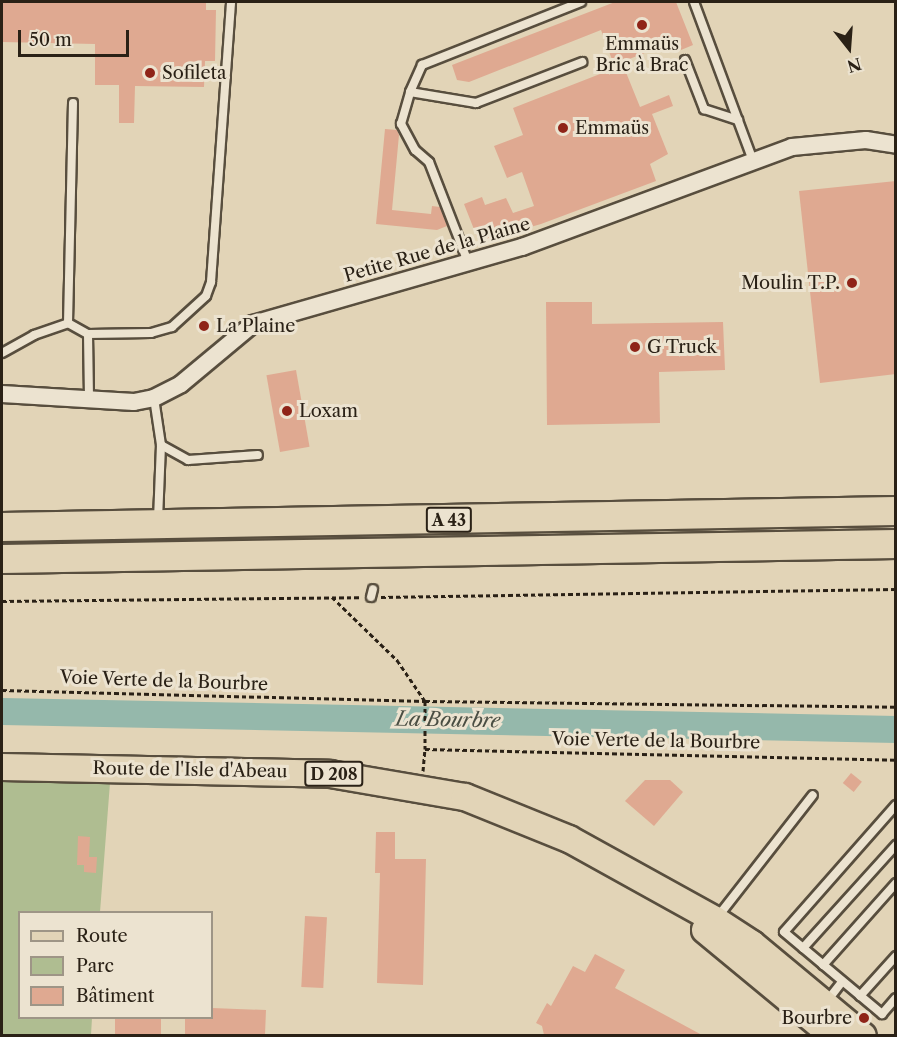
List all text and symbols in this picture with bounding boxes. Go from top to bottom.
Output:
scale bar [21,18,132,56]
marker: Emmaüs Bric à Brac [635,18,649,32]
north arrow [819,18,879,78]
text: 50 m [29,29,72,51]
place label: Emmaüs Bric à Brac [595,34,689,76]
text: N [845,54,864,77]
place label: Sofileta [162,62,226,84]
marker: Sofileta [143,66,157,80]
place label: Emmaüs [575,117,649,139]
marker: Emmaüs [556,121,570,135]
street label: Petite Rue de la Plaine [341,213,533,287]
place label: Moulin T.P. [741,272,840,294]
marker: Moulin T.P. [845,276,859,290]
place label: La Plaine [216,315,296,337]
marker: La Plaine [197,319,211,333]
place label: G Truck [647,336,717,358]
marker: G Truck [628,340,642,354]
place label: Loxam [299,400,358,422]
marker: Loxam [280,404,294,418]
road number: A 43 [425,507,473,533]
street label: Voie Verte de la Bourbre [59,667,269,695]
water label: La Bourbre [395,707,501,733]
street label: Voie Verte de la Bourbre [551,728,761,754]
street label: Route de l'Isle d'Abeau [92,758,288,782]
road number: D 208 [304,761,364,787]
legend [18,911,213,1019]
text: Route [76,925,128,947]
text: Parc [76,955,114,977]
text: Bâtiment [76,985,154,1007]
place label: Bourbre [781,1007,852,1029]
marker: Bourbre [857,1011,871,1025]

